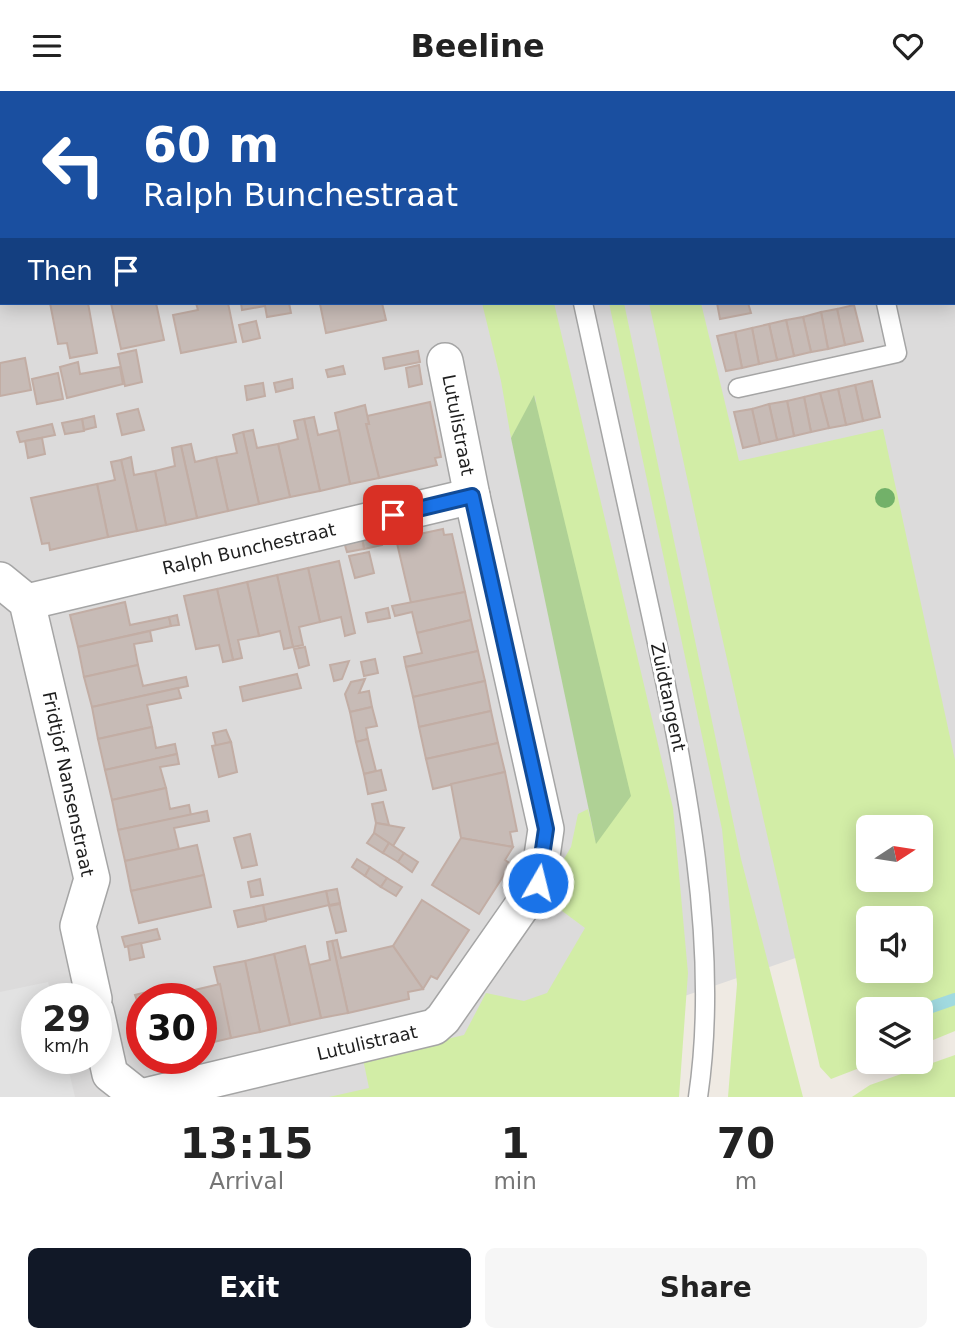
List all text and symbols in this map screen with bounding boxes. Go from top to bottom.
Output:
icon: menu [28,27,66,65]
text: Beeline [410,27,545,65]
icon: heart [889,27,927,65]
text: 60 m [143,117,279,174]
icon: left [28,119,119,210]
text: Ralph Bunchestraat [143,176,458,214]
icon: arrive [107,252,145,290]
text: Then [28,256,93,286]
street label: Lutulistraat [438,373,479,477]
pin [363,485,423,545]
icon: arrive [374,496,412,534]
street label: Ralph Bunchestraat [160,518,338,579]
street label: Zuidtangent [647,641,690,753]
street label: Fridtjof Nansenstraat [39,689,98,878]
north arrow [856,815,933,893]
map controls [856,815,933,1074]
position arrow [501,846,575,920]
button: sound [856,906,933,983]
speed limit sign: 30 [126,983,217,1074]
button: layers [856,997,933,1074]
text: 29 [42,999,91,1039]
street label: Lutulistraat [315,1021,419,1064]
text: km/h [44,1035,89,1056]
text: 13:15 [180,1119,314,1168]
text: 1 [500,1119,530,1168]
text: 70 [717,1119,775,1168]
text: Arrival [209,1168,284,1194]
text: min [493,1168,537,1194]
text: m [735,1168,757,1194]
button: Exit [28,1248,471,1328]
button: Share [485,1248,927,1328]

